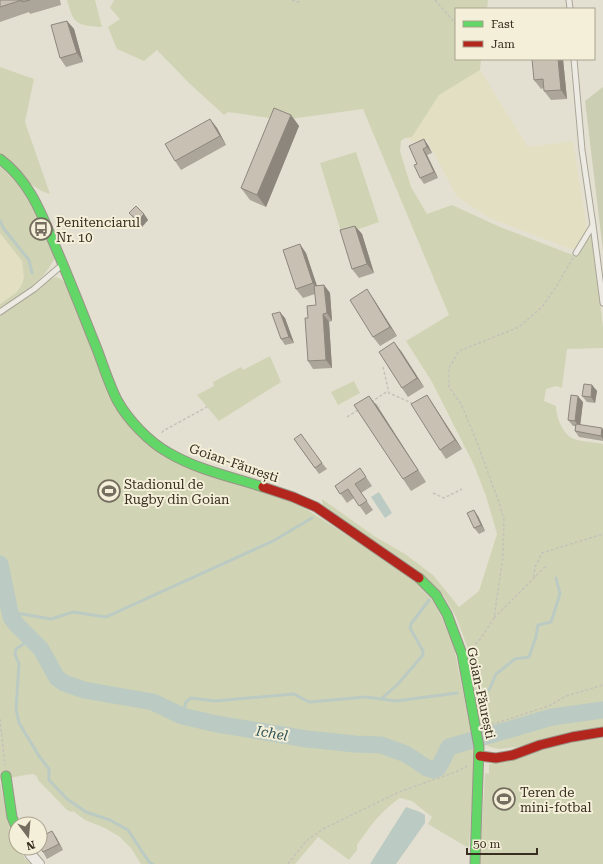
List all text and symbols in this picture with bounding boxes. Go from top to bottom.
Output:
legend [455,8,595,60]
text: Fast [491,17,515,31]
text: Jam [491,37,515,51]
place label: Penitenciarul Nr. 10 [56,215,140,245]
bus stop icon: Penitenciarul Nr. 10 [28,216,54,242]
street label: Goian-Făurești [187,441,281,486]
place label: Stadionul de Rugby din Goian [124,477,230,507]
sports icon: Stadionul de Rugby din Goian [96,478,122,504]
street label: Goian-Făurești [463,646,498,740]
water label: Ichel [254,722,289,744]
place label: Teren de mini-fotbal [520,785,591,815]
sports icon: Teren de mini-fotbal [491,786,517,812]
north arrow [8,816,48,856]
scale bar [467,830,537,856]
text: 50 m [473,837,500,851]
text: N [24,838,36,853]

